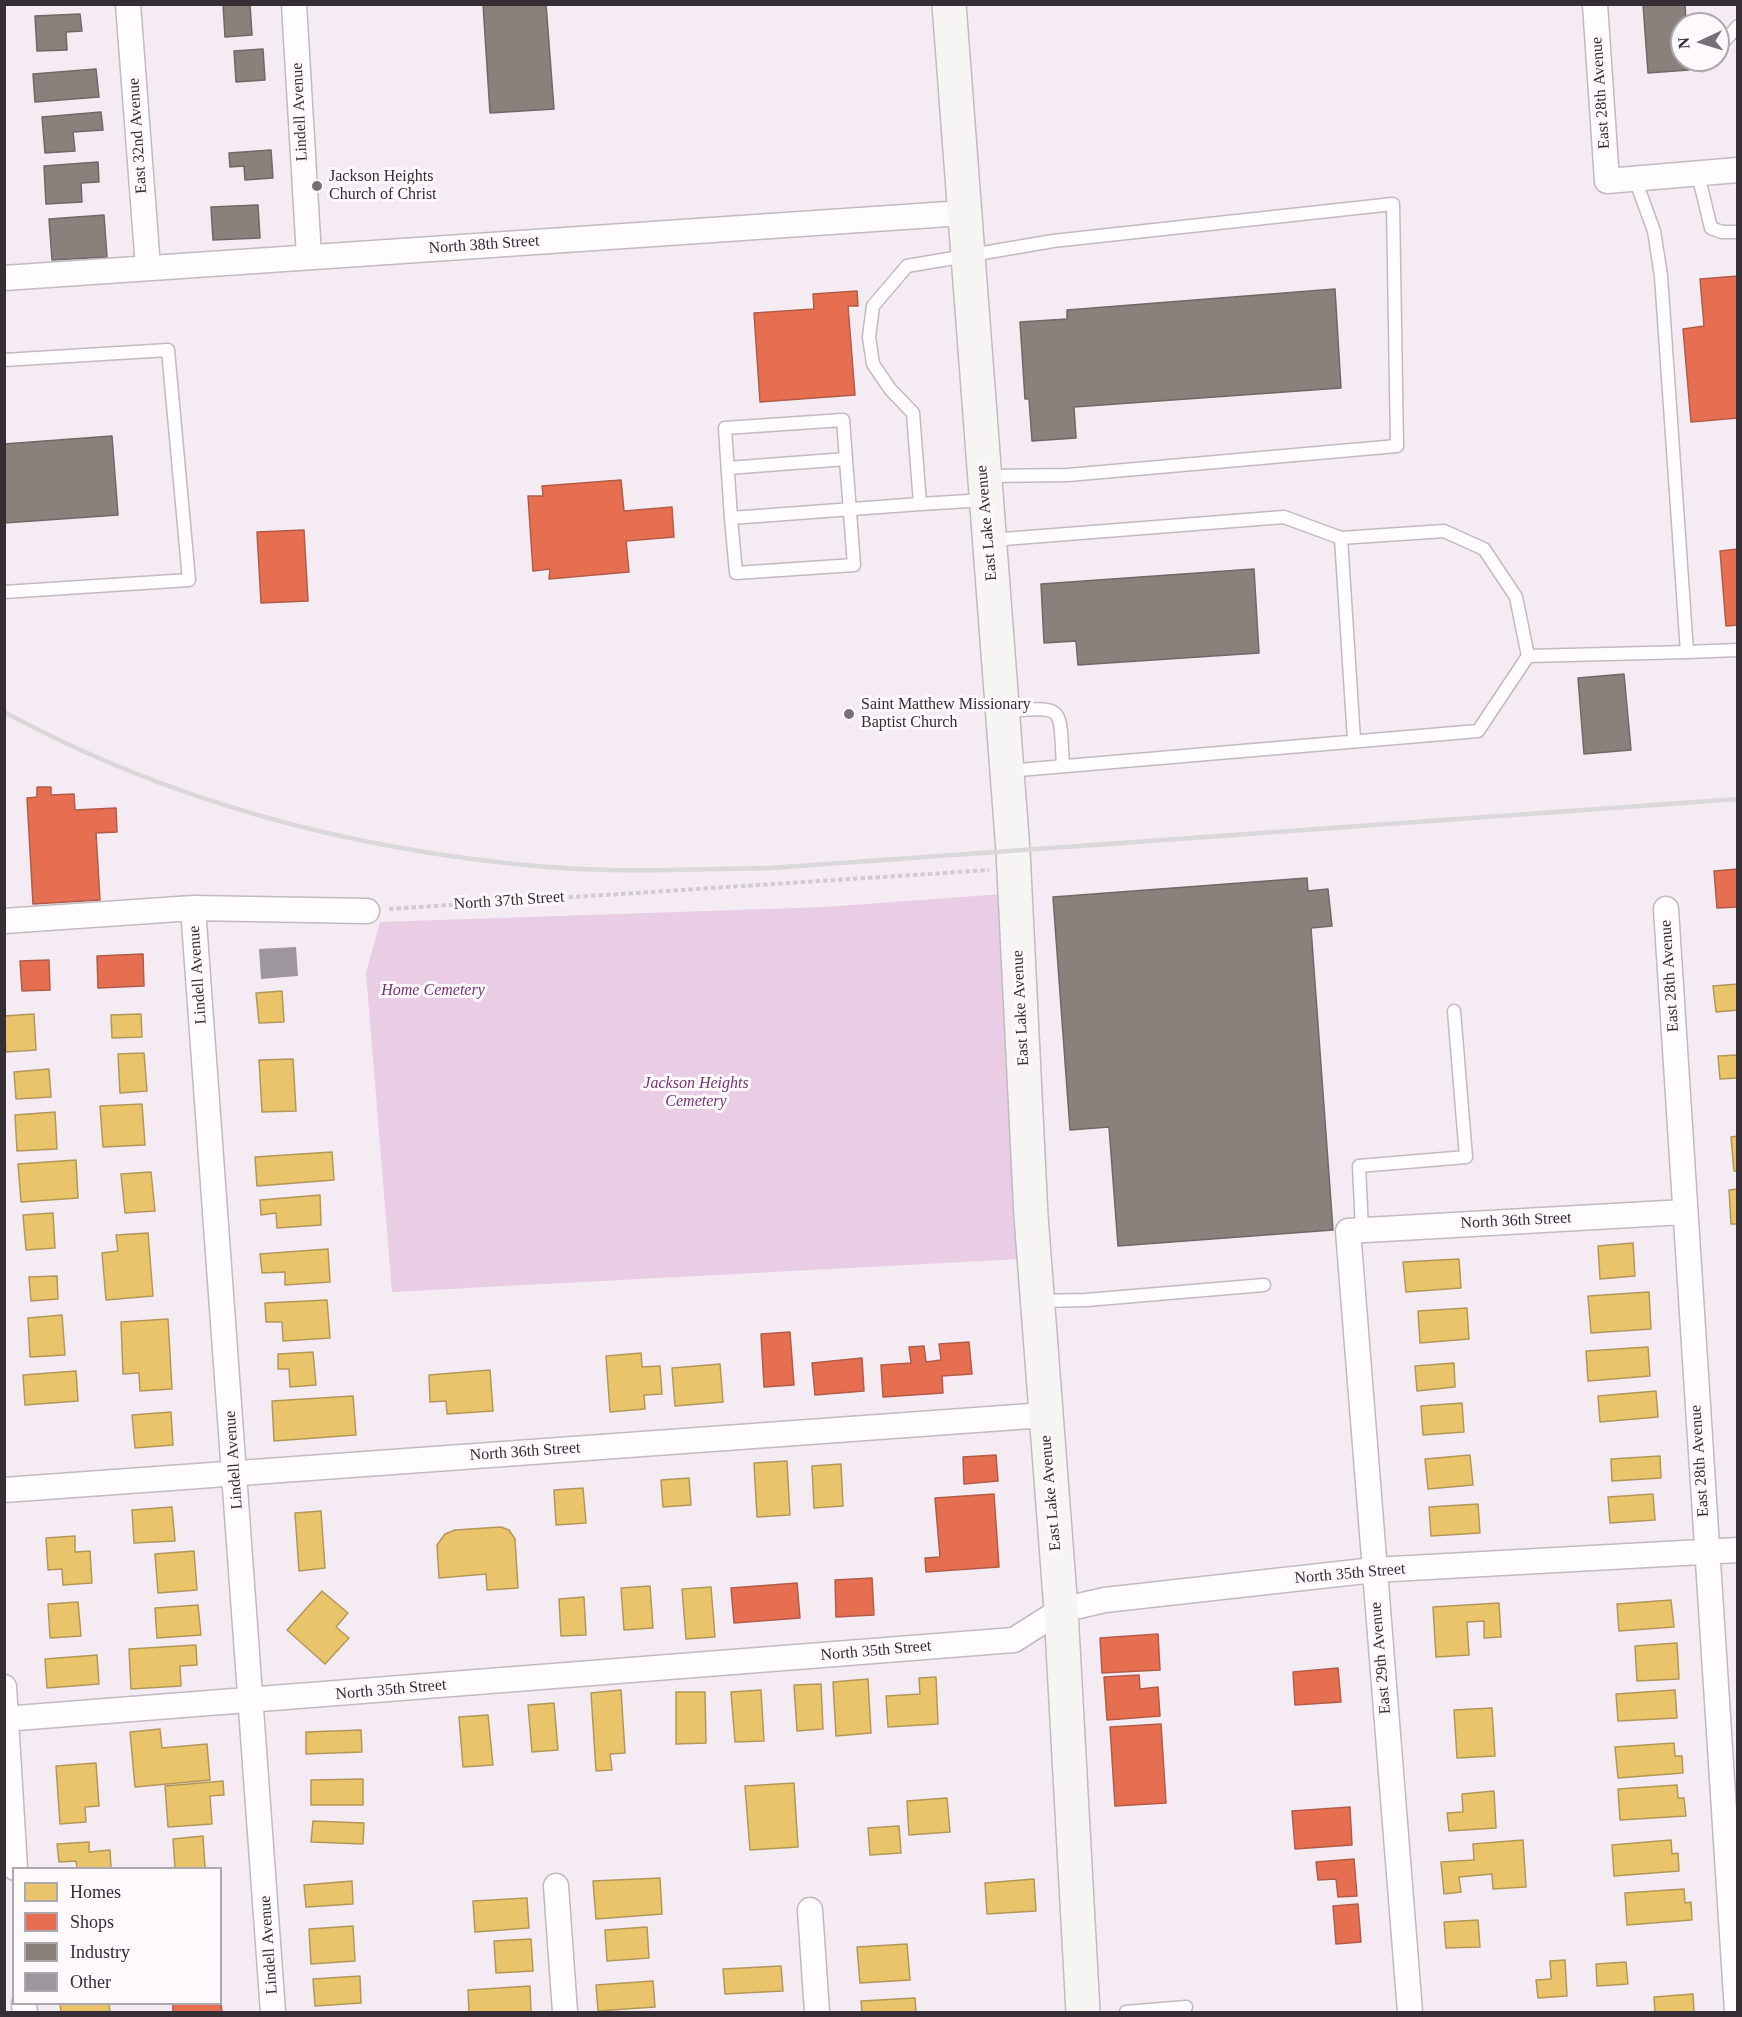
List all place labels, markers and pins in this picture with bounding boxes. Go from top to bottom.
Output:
place label: Jackson Heights Church of Christ [329,167,437,205]
marker: Jackson Heights Church of Christ [310,179,324,193]
place label: Saint Matthew Missionary Baptist Church [861,695,1031,733]
marker: Saint Matthew Missionary Baptist Church [842,707,856,721]

